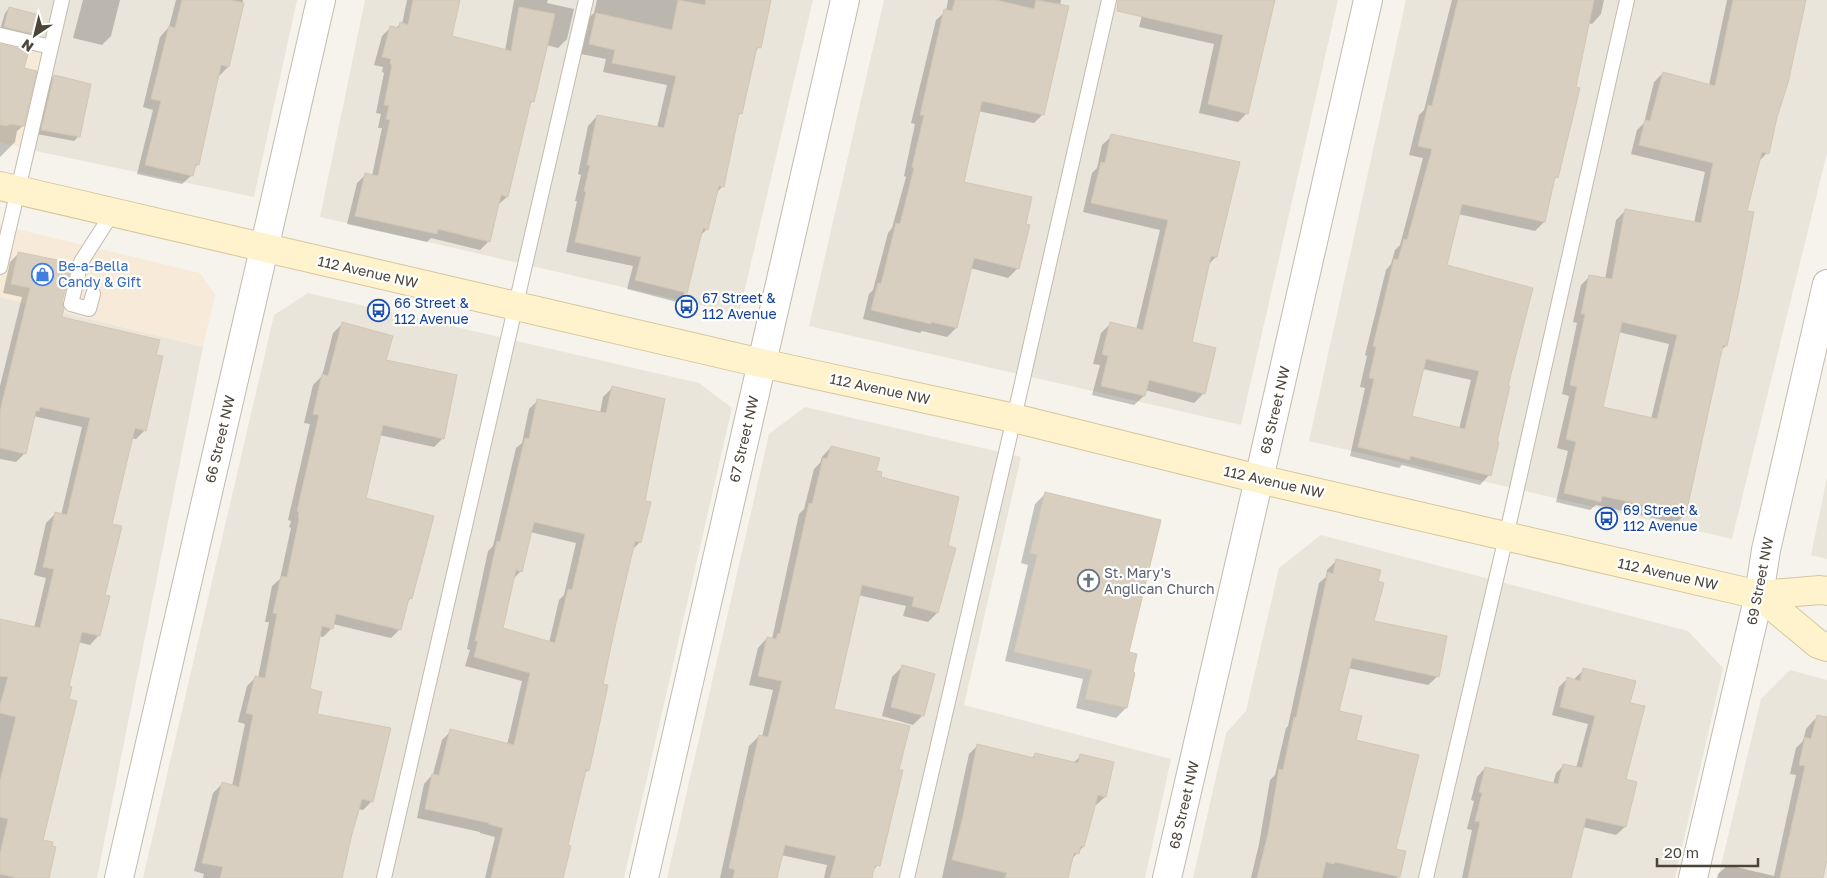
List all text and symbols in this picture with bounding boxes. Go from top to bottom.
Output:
north arrow [10,10,60,60]
text: N [18,36,36,56]
street label: 112 Avenue NW [316,252,420,291]
place label: Be-a-Bella Candy & Gift [58,257,141,290]
shop icon: Be-a-Bella Candy & Gift [30,262,54,286]
place label: 67 Street & 112 Avenue [702,289,777,322]
place label: 66 Street & 112 Avenue [394,294,469,327]
bus stop icon: 67 Street & 112 Avenue [674,294,698,318]
bus stop icon: 66 Street & 112 Avenue [366,299,390,323]
street label: 68 Street NW [1256,364,1293,455]
street label: 112 Avenue NW [828,370,932,408]
street label: 66 Street NW [201,393,238,484]
street label: 67 Street NW [725,393,762,484]
street label: 112 Avenue NW [1222,462,1326,501]
place label: 69 Street & 112 Avenue [1623,501,1698,534]
bus stop icon: 69 Street & 112 Avenue [1595,506,1619,530]
street label: 69 Street NW [1743,535,1776,626]
street label: 112 Avenue NW [1616,554,1720,593]
place label: St. Mary's Anglican Church [1104,564,1215,597]
church icon: St. Mary's Anglican Church [1076,569,1100,593]
street label: 68 Street NW [1165,759,1202,850]
scale bar [1657,836,1758,868]
text: 20 m [1664,843,1699,861]

